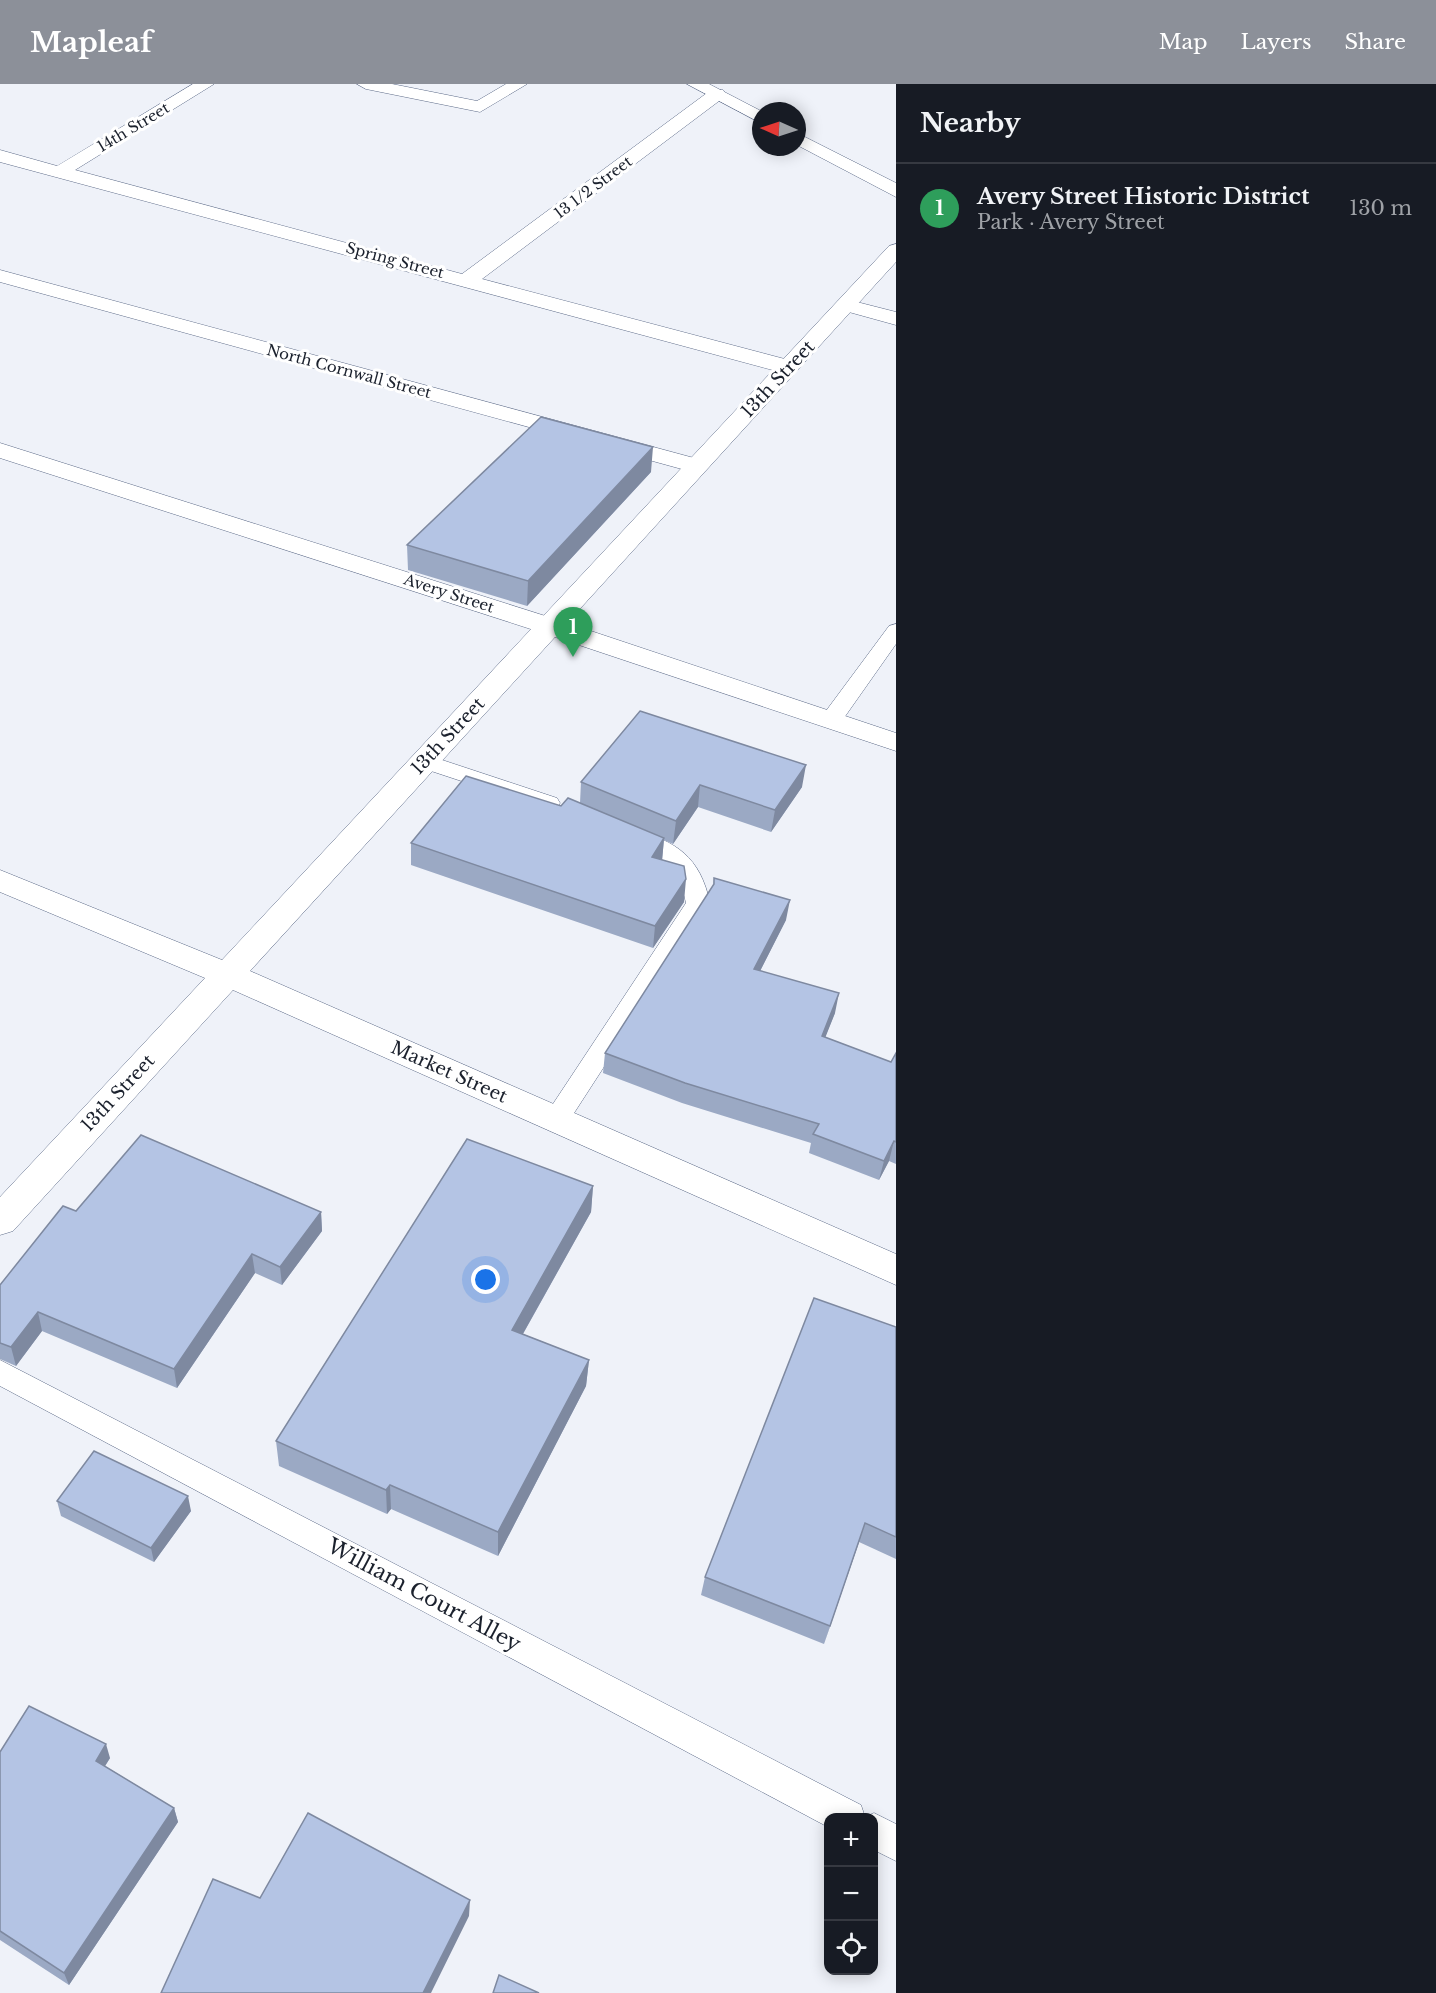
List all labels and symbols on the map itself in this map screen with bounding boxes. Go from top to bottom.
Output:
street label: 14th Street [93,98,173,156]
north arrow [752,102,806,156]
street label: 13 1/2 Street [550,151,636,222]
street label: Spring Street [344,238,446,282]
street label: 13th Street [737,336,819,422]
street label: North Cornwall Street [265,340,434,402]
street label: Avery Street [400,569,497,617]
pin: 1 [554,608,592,657]
street label: 13th Street [407,693,489,779]
street label: Market Street [387,1037,511,1108]
street label: 13th Street [77,1050,159,1136]
your location [471,1265,500,1294]
street label: William Court Alley [322,1532,526,1657]

